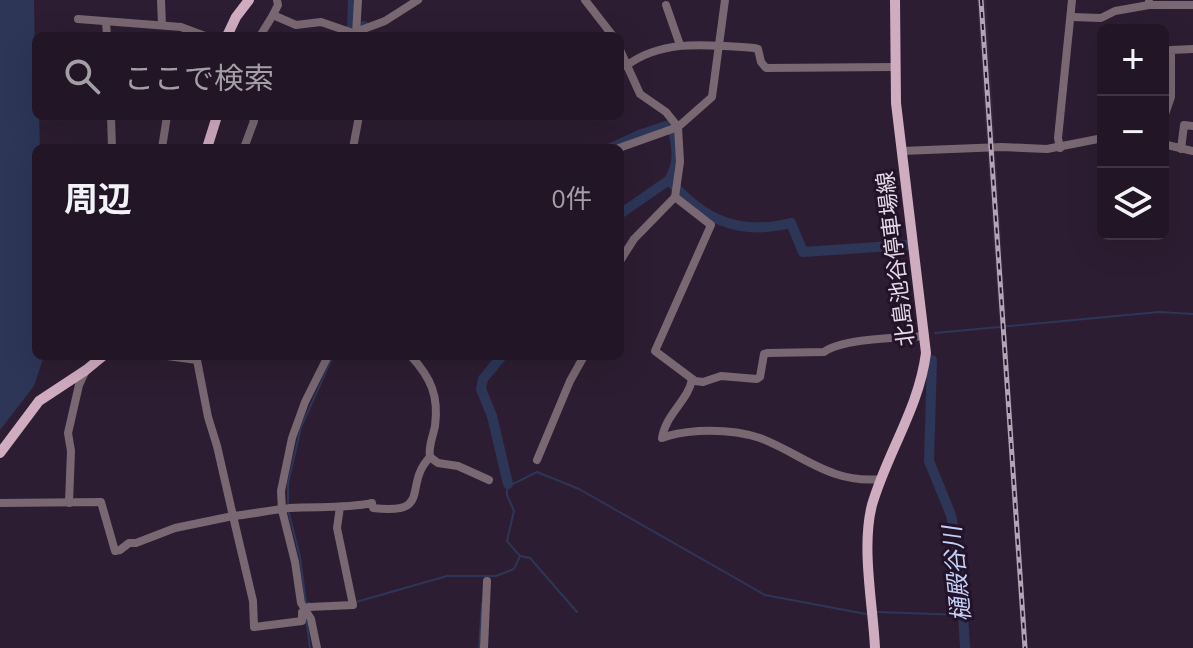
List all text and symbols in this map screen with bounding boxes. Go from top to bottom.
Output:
map controls [1097,24,1169,240]
button: + [1097,24,1169,96]
search box [32,32,624,120]
icon: search [60,54,104,98]
text: ここで検索 [124,61,274,95]
button: − [1097,96,1169,168]
button: layers [1097,168,1169,240]
street label: 北島池谷停車場線 [871,170,918,348]
text: 周辺 [64,179,132,217]
text: 0件 [551,184,592,213]
water label: 樋殿谷川 [938,522,975,623]

